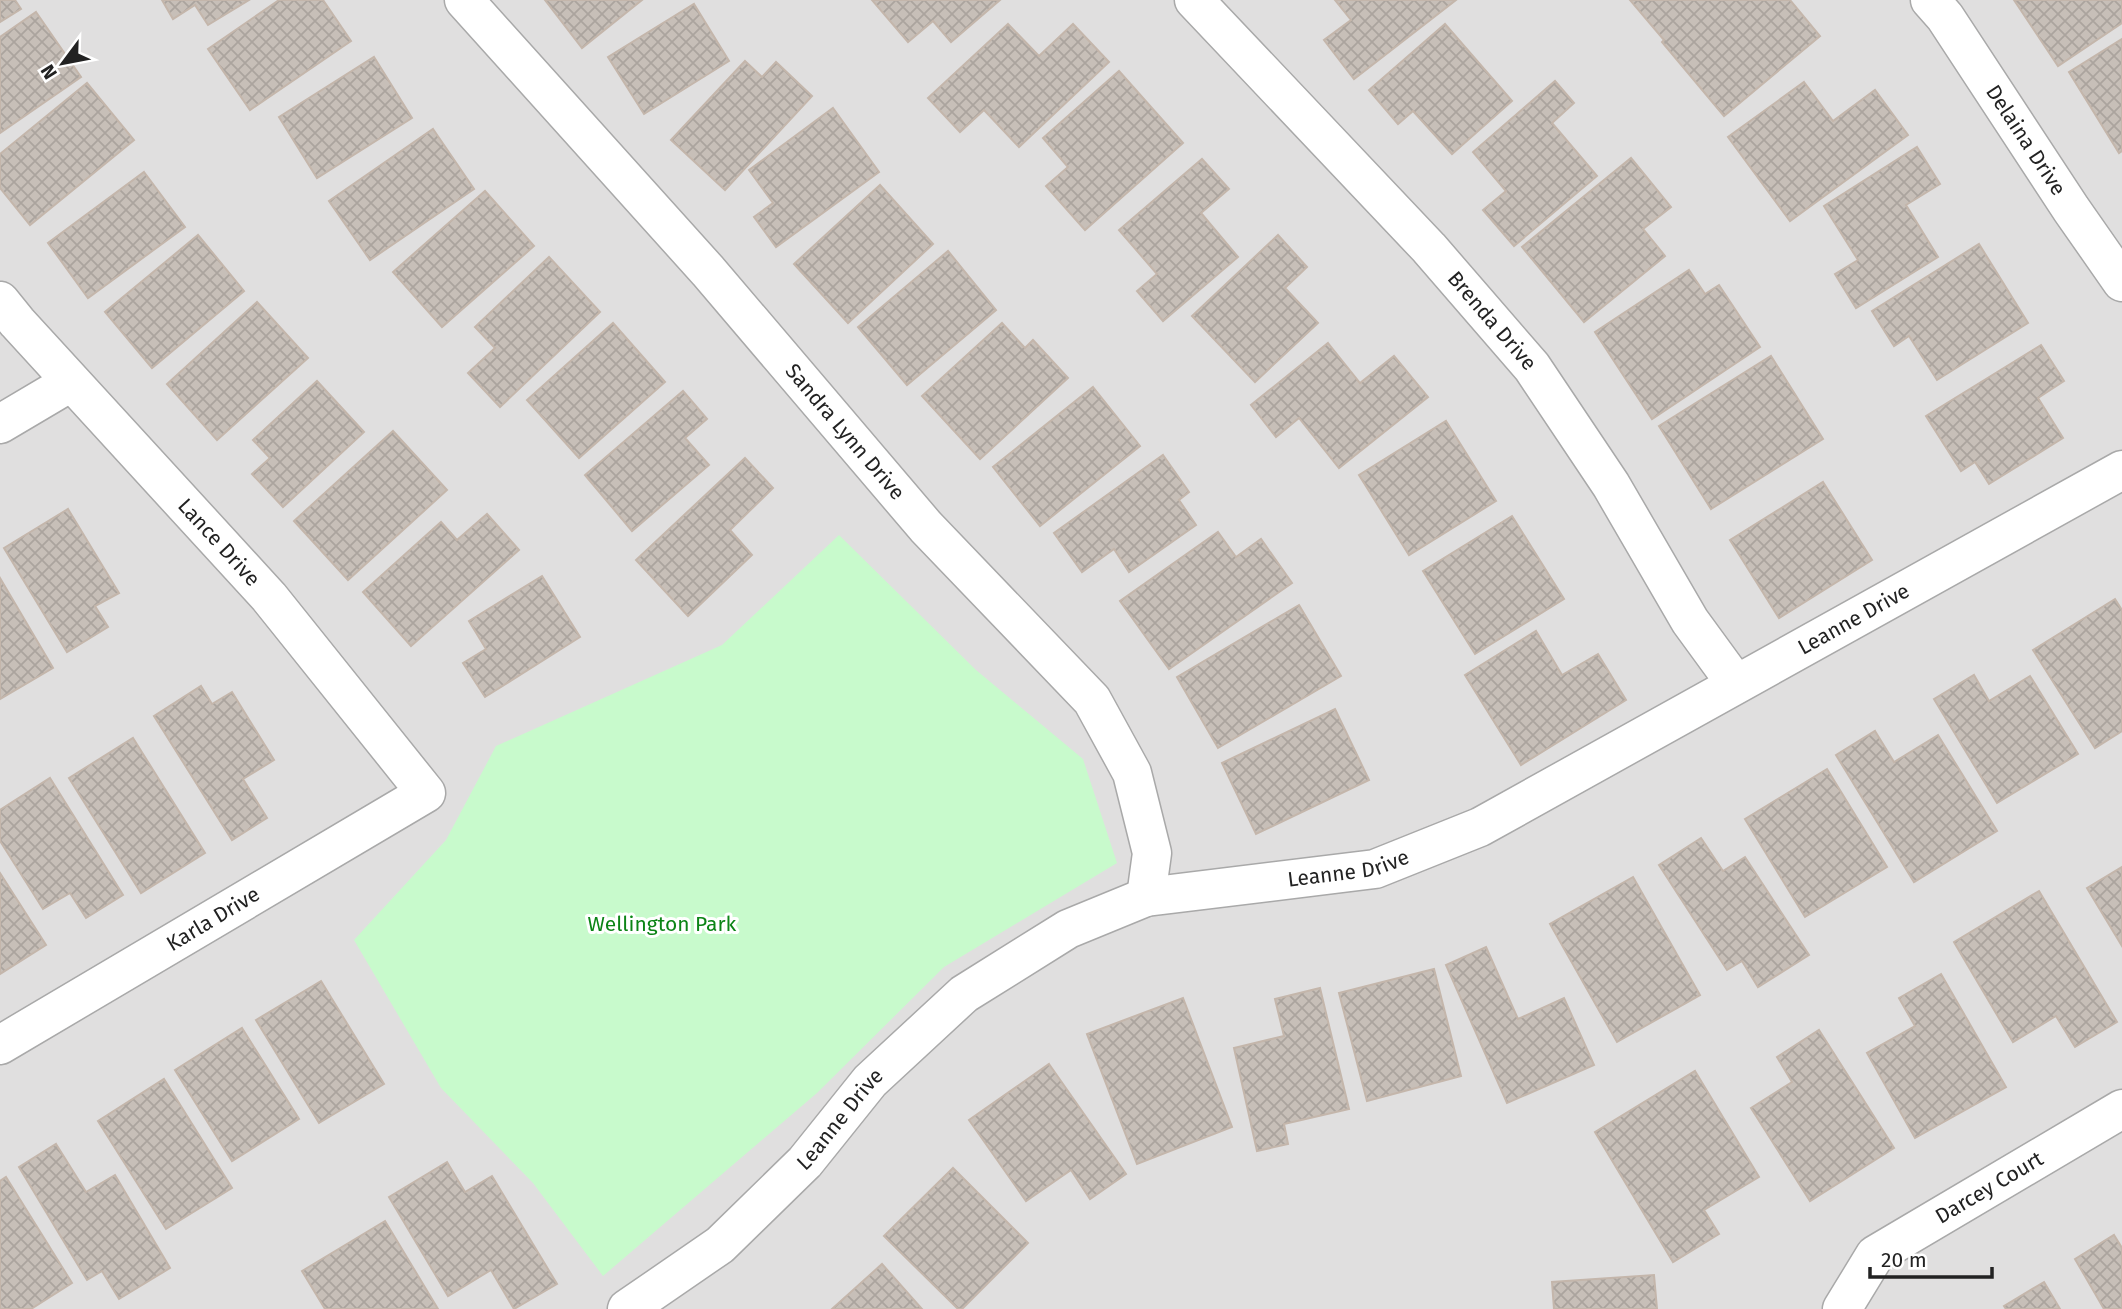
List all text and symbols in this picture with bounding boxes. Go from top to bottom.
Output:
north arrow [28,28,98,98]
text: N [36,60,62,83]
street label: Delaina Drive [1980,80,2072,200]
street label: Brenda Drive [1442,266,1542,376]
street label: Sandra Lynn Drive [780,358,910,505]
street label: Lance Drive [172,493,266,592]
street label: Leanne Drive [1793,578,1914,661]
street label: Leanne Drive [1286,844,1413,893]
street label: Karla Drive [162,881,264,957]
park label: Wellington Park [588,911,737,937]
street label: Leanne Drive [791,1062,889,1176]
street label: Darcey Court [1931,1145,2048,1229]
scale bar [1870,1236,1993,1280]
text: 20 m [1881,1247,1927,1273]

